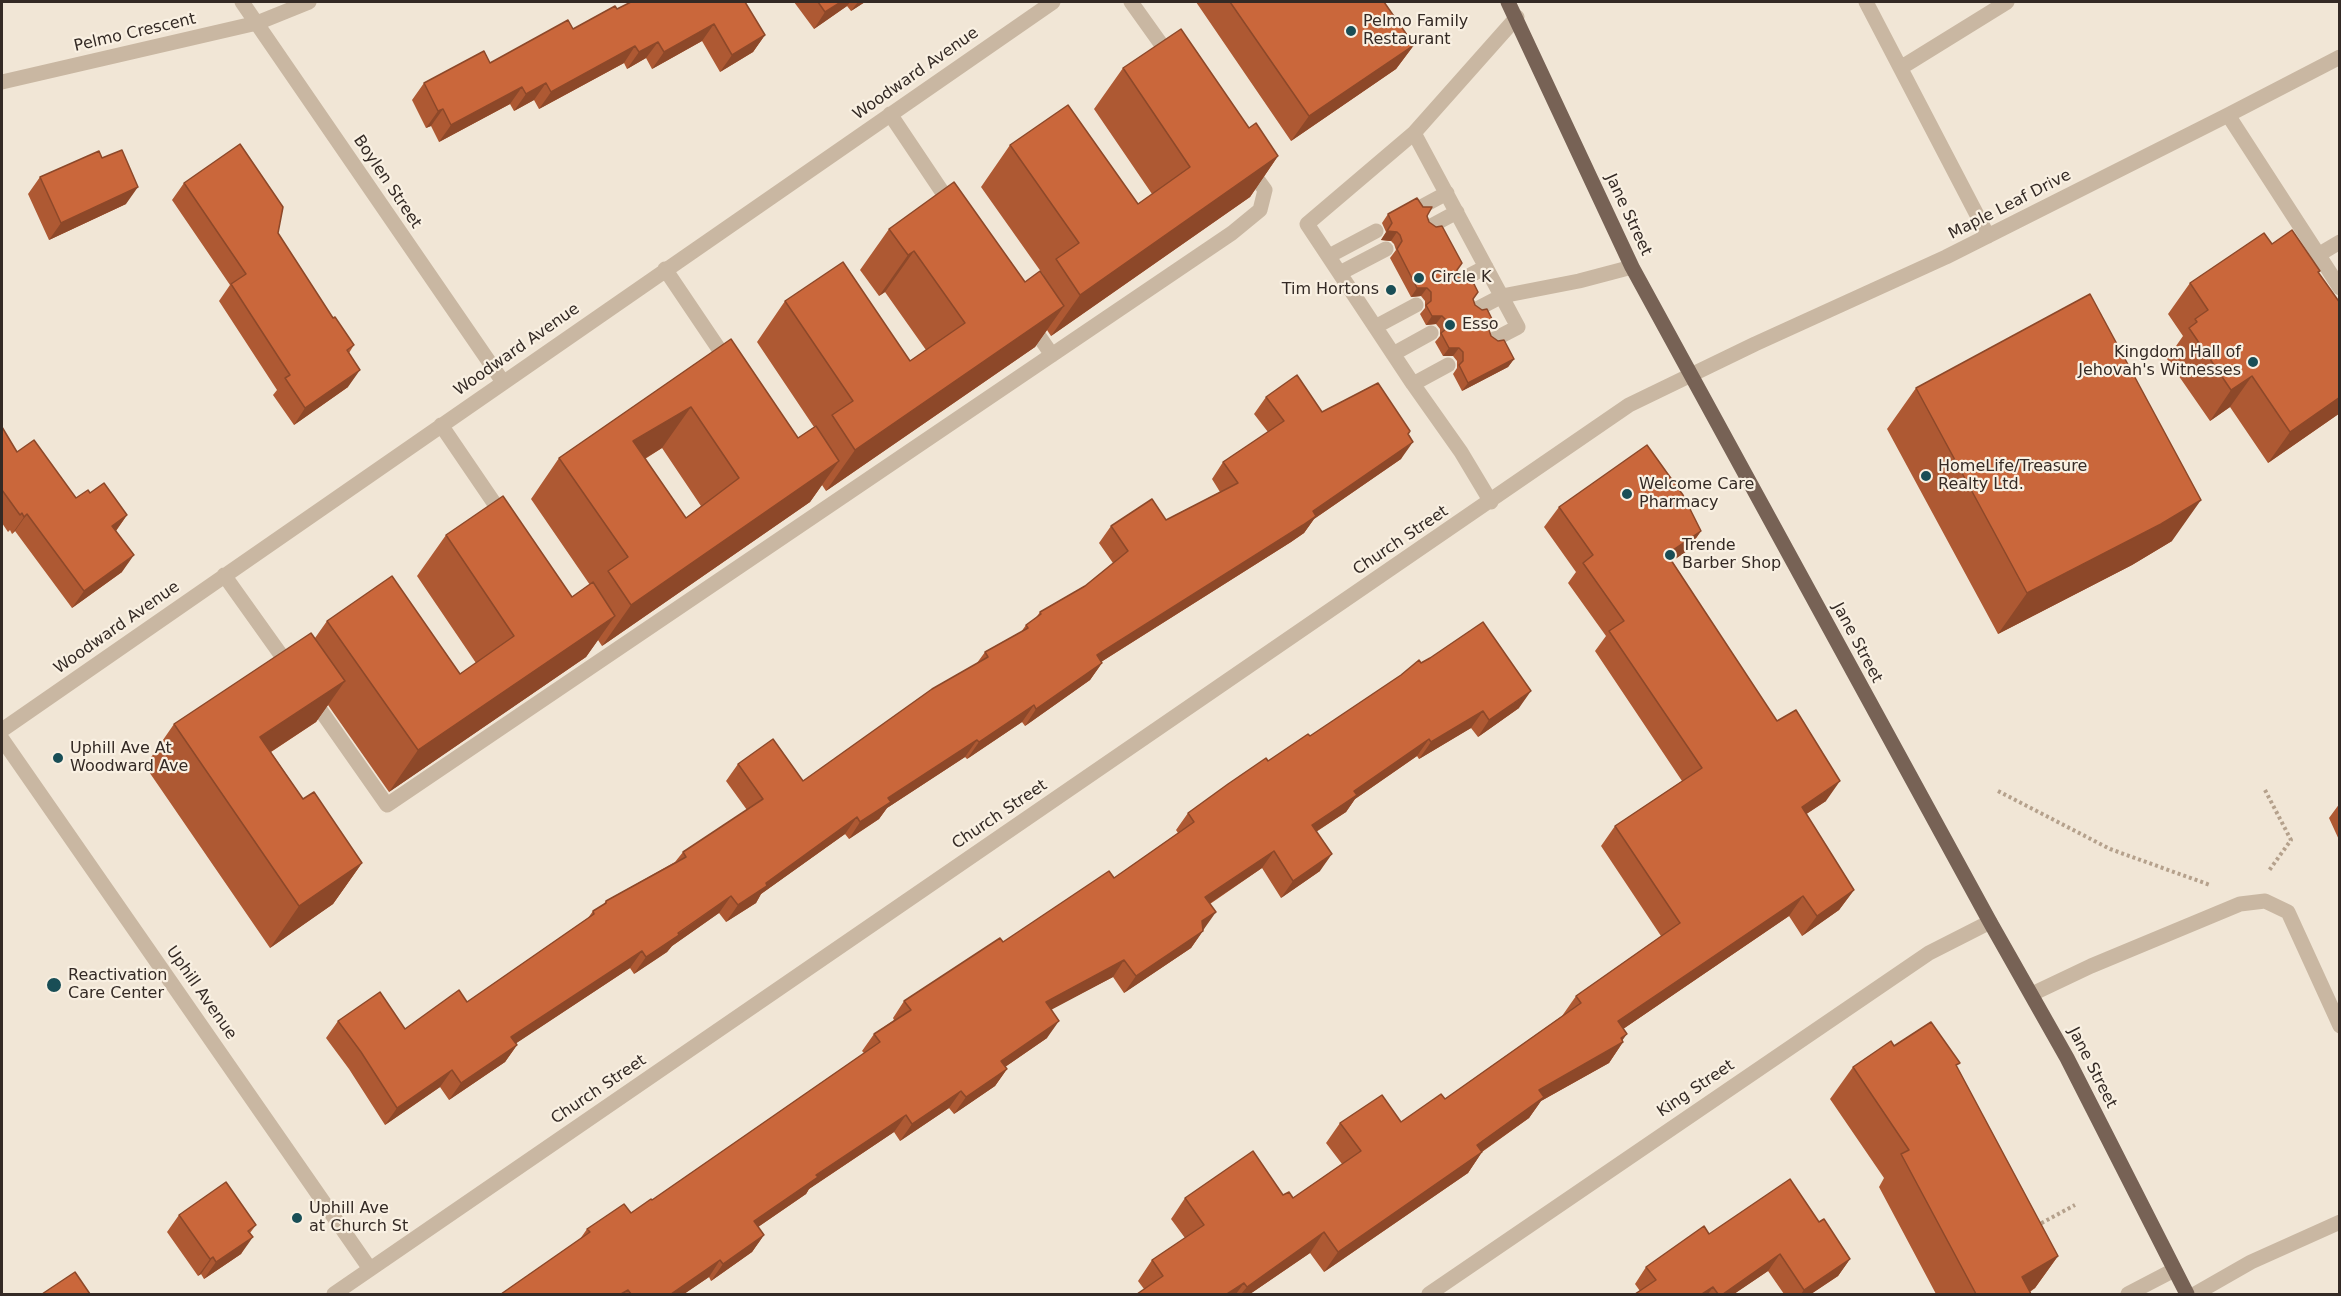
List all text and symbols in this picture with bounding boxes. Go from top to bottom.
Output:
street label: Pelmo Crescent [72,10,198,56]
place label: Pelmo Family Restaurant [1363,12,1468,50]
street label: Woodward Avenue [850,24,982,124]
marker: Pelmo Family Restaurant [1344,24,1358,38]
street label: Boylen Street [349,132,425,232]
street label: Maple Leaf Drive [1946,166,2074,244]
street label: Jane Street [1601,171,1655,259]
place label: Circle K [1431,268,1492,288]
marker: Circle K [1412,271,1426,285]
place label: Tim Hortons [1282,280,1379,300]
marker: Tim Hortons [1384,283,1398,297]
street label: Woodward Avenue [451,300,583,400]
place label: Esso [1462,315,1499,335]
marker: Esso [1443,318,1457,332]
place label: Kingdom Hall of Jehovah's Witnesses [2078,343,2241,381]
marker: Kingdom Hall of Jehovah's Witnesses [2246,355,2260,369]
place label: HomeLife/Treasure Realty Ltd. [1938,457,2087,495]
marker: HomeLife/Treasure Realty Ltd. [1919,469,1933,483]
place label: Welcome Care Pharmacy [1639,475,1754,513]
marker: Welcome Care Pharmacy [1620,487,1634,501]
street label: Church Street [1350,502,1452,580]
place label: Trende Barber Shop [1682,536,1781,574]
marker: Trende Barber Shop [1663,548,1677,562]
street label: Woodward Avenue [51,578,183,678]
street label: Jane Street [1828,600,1886,686]
place label: Uphill Ave At Woodward Ave [70,739,188,777]
marker: Uphill Ave At Woodward Ave [51,751,65,765]
street label: Church Street [949,776,1051,854]
street label: Uphill Avenue [162,942,240,1044]
place label: Reactivation Care Center [68,966,167,1004]
marker: Reactivation Care Center [45,976,63,994]
street label: Jane Street [2063,1024,2121,1112]
street label: Church Street [548,1051,650,1129]
street label: King Street [1654,1056,1738,1122]
place label: Uphill Ave at Church St [309,1199,408,1237]
marker: Uphill Ave at Church St [290,1211,304,1225]

